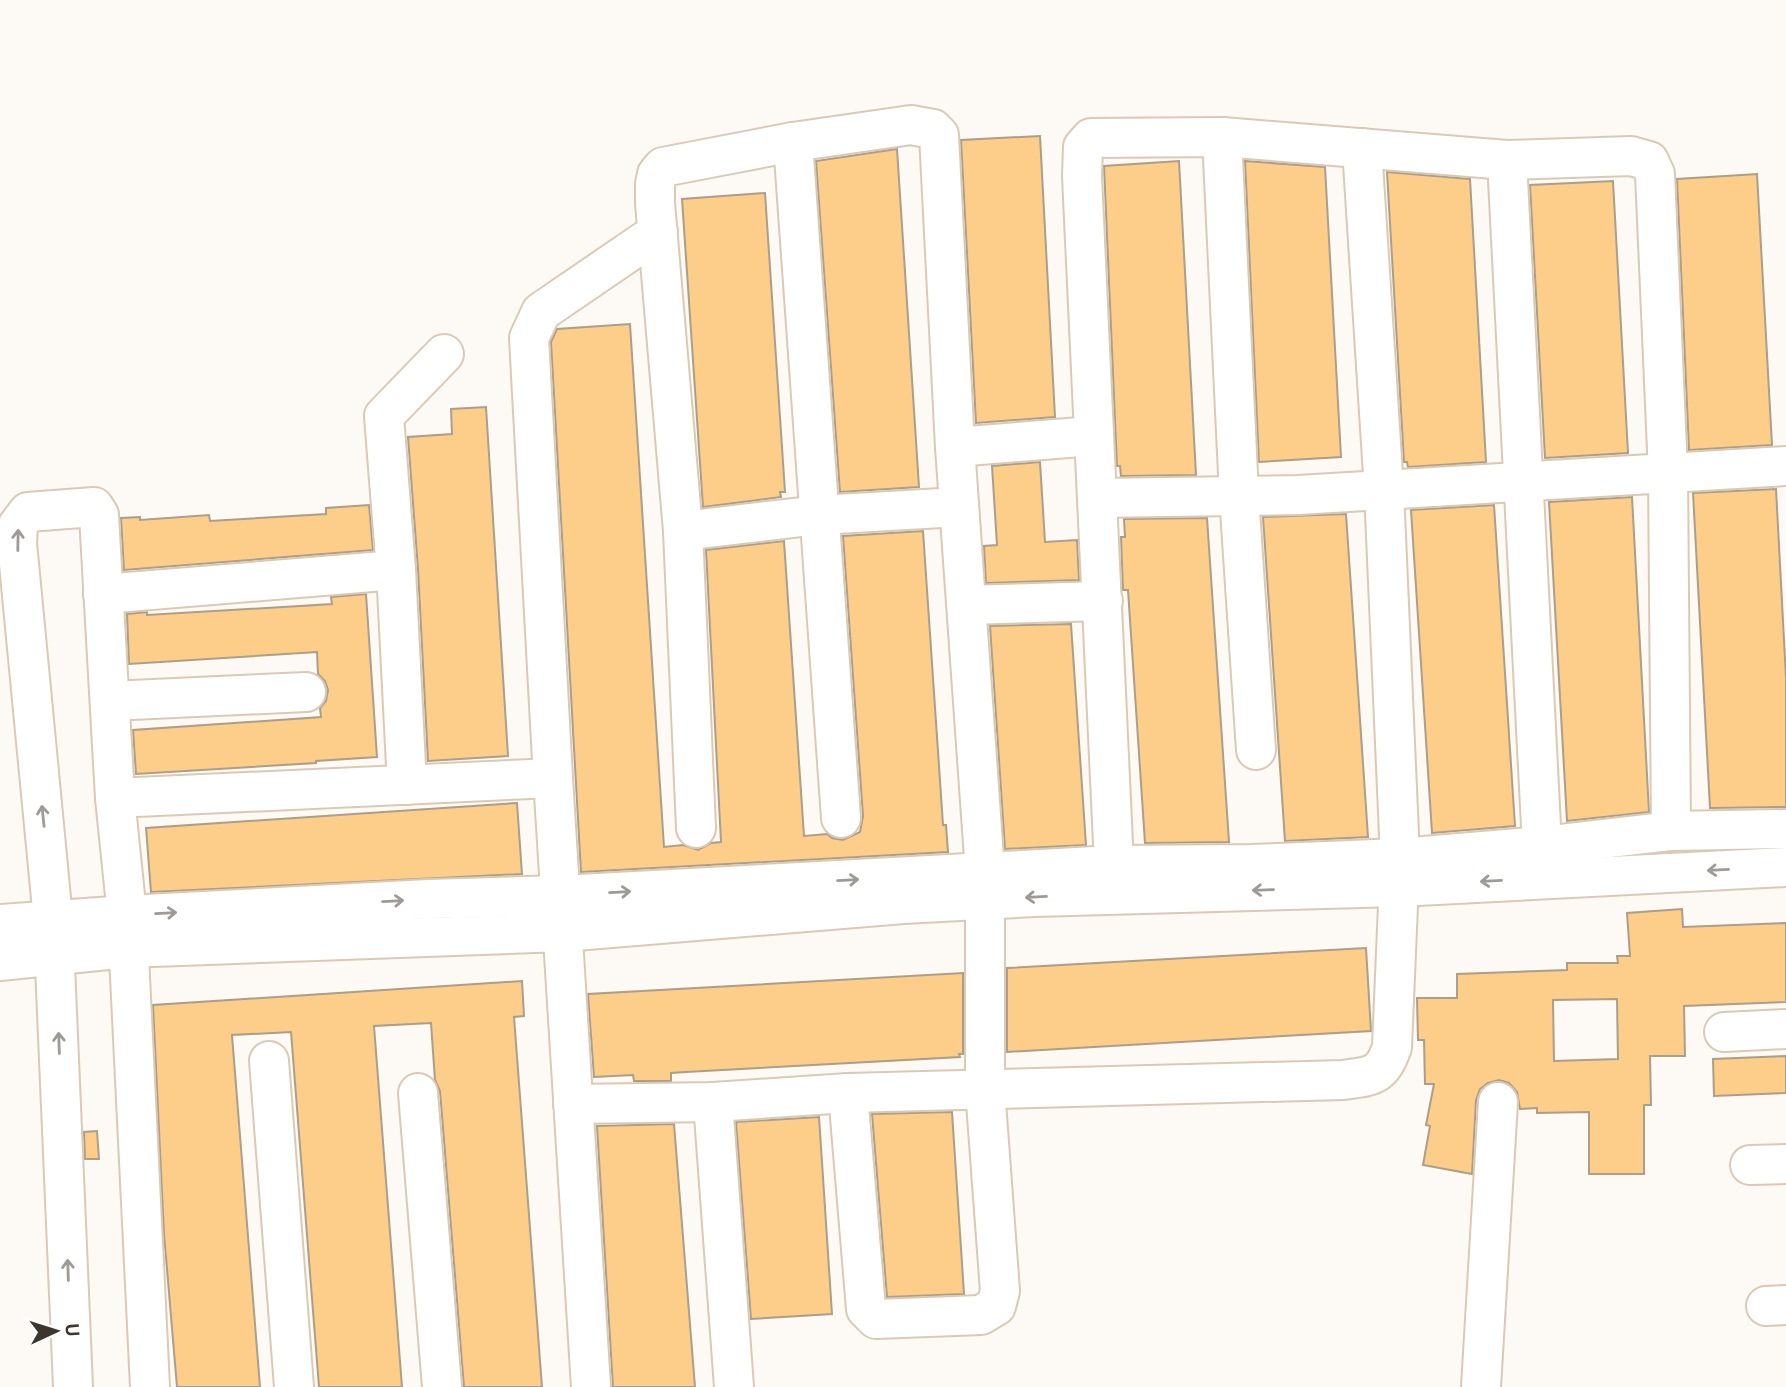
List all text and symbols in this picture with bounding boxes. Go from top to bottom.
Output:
one-way arrow [11,529,24,552]
one-way arrow [36,805,49,827]
one-way arrow [1707,864,1730,877]
one-way arrow [836,873,859,886]
one-way arrow [1479,874,1502,887]
one-way arrow [1252,884,1275,897]
one-way arrow [609,885,632,898]
one-way arrow [1025,890,1048,903]
one-way arrow [381,894,404,907]
one-way arrow [154,906,177,919]
one-way arrow [52,1031,65,1054]
one-way arrow [62,1259,75,1282]
north arrow [21,1296,91,1366]
text: U [62,1322,84,1337]

